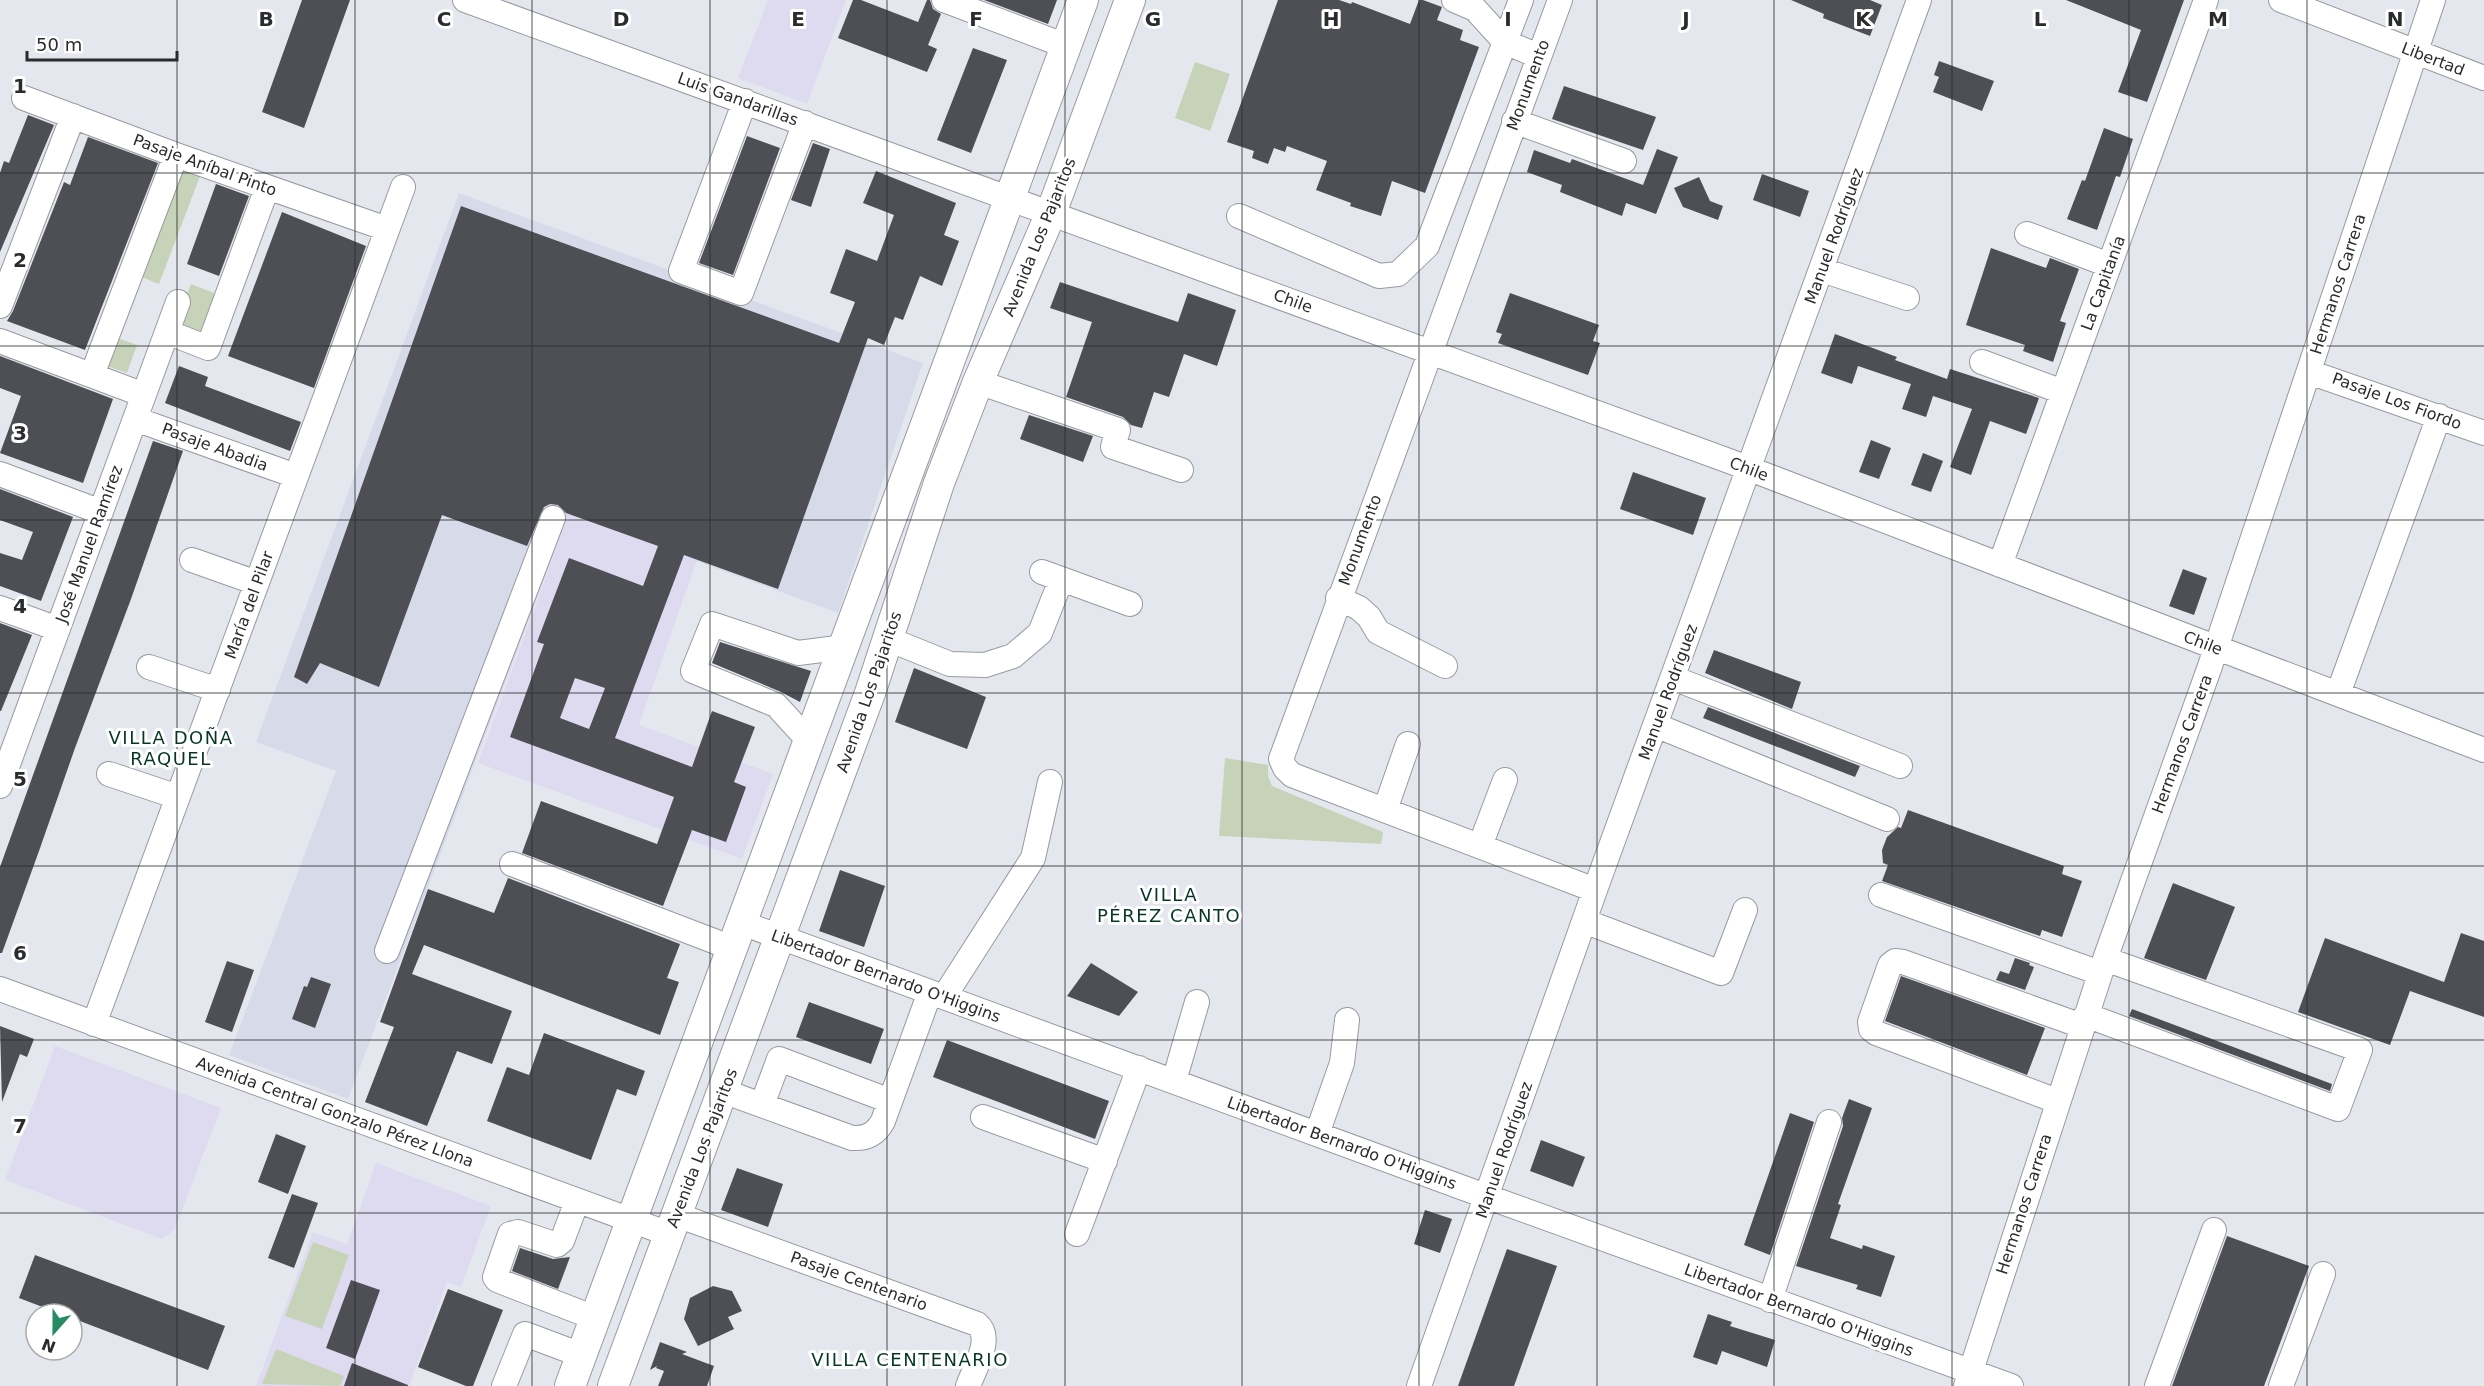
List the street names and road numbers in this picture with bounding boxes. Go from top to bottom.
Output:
street label: Monumento [1503,37,1553,133]
street label: Libertad [2399,38,2467,80]
street label: Luis Gandarillas [675,68,801,130]
street label: Pasaje Aníbal Pinto [131,130,279,200]
street label: Avenida Los Pajaritos [998,155,1080,319]
street label: Manuel Rodríguez [1801,165,1867,307]
street label: Hermanos Carrera [2306,211,2370,357]
street label: La Capitanía [2077,233,2129,333]
street label: Chile [1271,285,1315,317]
street label: Pasaje Los Fiordo [2330,369,2464,433]
street label: Pasaje Abadia [159,419,271,475]
street label: Chile [1727,453,1771,485]
street label: José Manuel Ramírez [51,463,126,626]
street label: Monumento [1335,492,1385,588]
street label: María del Pilar [221,548,278,662]
street label: Avenida Los Pajaritos [832,609,906,775]
street label: Manuel Rodríguez [1635,621,1701,763]
street label: Chile [2181,627,2225,659]
street label: Hermanos Carrera [2148,672,2216,816]
street label: Libertador Bernardo O'Higgins [769,926,1003,1026]
street label: Avenida Central Gonzalo Pérez Llona [194,1053,476,1171]
street label: Avenida Los Pajaritos [663,1066,741,1230]
street label: Manuel Rodríguez [1472,1079,1536,1221]
street label: Libertador Bernardo O'Higgins [1225,1093,1459,1193]
street label: Hermanos Carrera [1992,1131,2056,1277]
street label: Pasaje Centenario [788,1247,930,1315]
street label: Libertador Bernardo O'Higgins [1682,1260,1916,1360]

